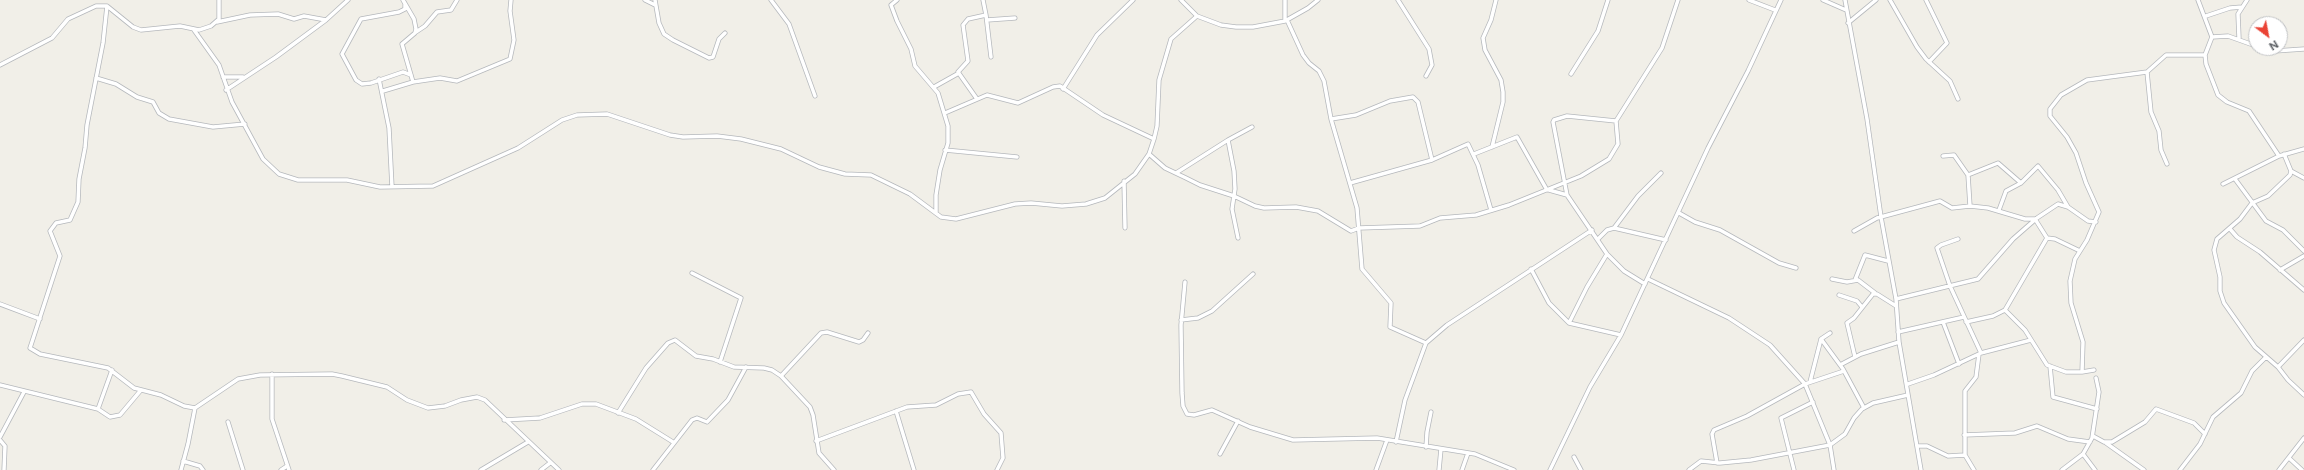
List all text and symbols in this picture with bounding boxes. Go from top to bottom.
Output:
north arrow [2248,16,2288,56]
text: N [2267,38,2281,53]

